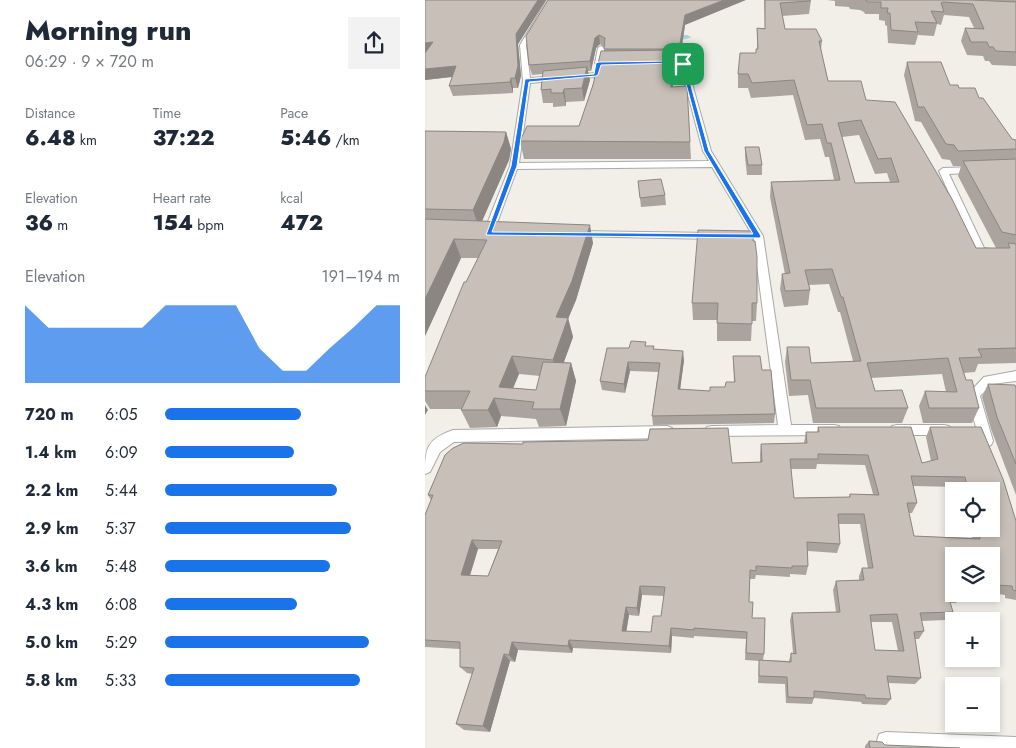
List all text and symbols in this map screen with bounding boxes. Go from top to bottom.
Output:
text: Morning run [25,10,191,51]
button: share [348,17,400,69]
pin [662,43,704,85]
text: 06:29 · 9 × 720 m [25,50,154,73]
icon: arrive [669,50,697,78]
text: Distance [25,103,75,123]
text: Time [153,103,181,123]
text: Pace [280,103,308,123]
text: 6.48 [25,123,76,153]
text: 37:22 [153,123,215,153]
text: 5:46 [280,123,331,153]
text: km [76,130,97,150]
text: /km [331,130,360,150]
text: Elevation [25,188,78,208]
text: Heart rate [153,188,211,208]
text: kcal [280,188,303,208]
text: 36 [25,208,53,238]
text: 154 [153,208,193,238]
text: 472 [280,208,323,238]
text: m [53,215,68,235]
text: bpm [193,215,224,235]
text: Elevation [25,265,85,288]
text: 191–194 m [322,265,400,288]
text: 720 m [25,403,74,426]
text: 6:05 [105,403,138,426]
text: 1.4 km [25,441,77,464]
text: 6:09 [105,441,138,464]
text: 2.2 km [25,479,78,502]
text: 5:44 [105,479,137,502]
map controls [945,482,1000,732]
button: locate [945,482,1000,537]
text: 2.9 km [25,517,79,540]
text: 5:37 [105,517,136,540]
button: layers [945,547,1000,602]
text: 3.6 km [25,555,78,578]
text: 5:48 [105,555,137,578]
text: 4.3 km [25,593,78,616]
text: 6:08 [105,593,137,616]
button: + [945,612,1000,667]
text: 5.0 km [25,631,78,654]
text: 5:29 [105,631,137,654]
text: 5.8 km [25,669,78,692]
text: 5:33 [105,669,136,692]
button: − [945,677,1000,732]

